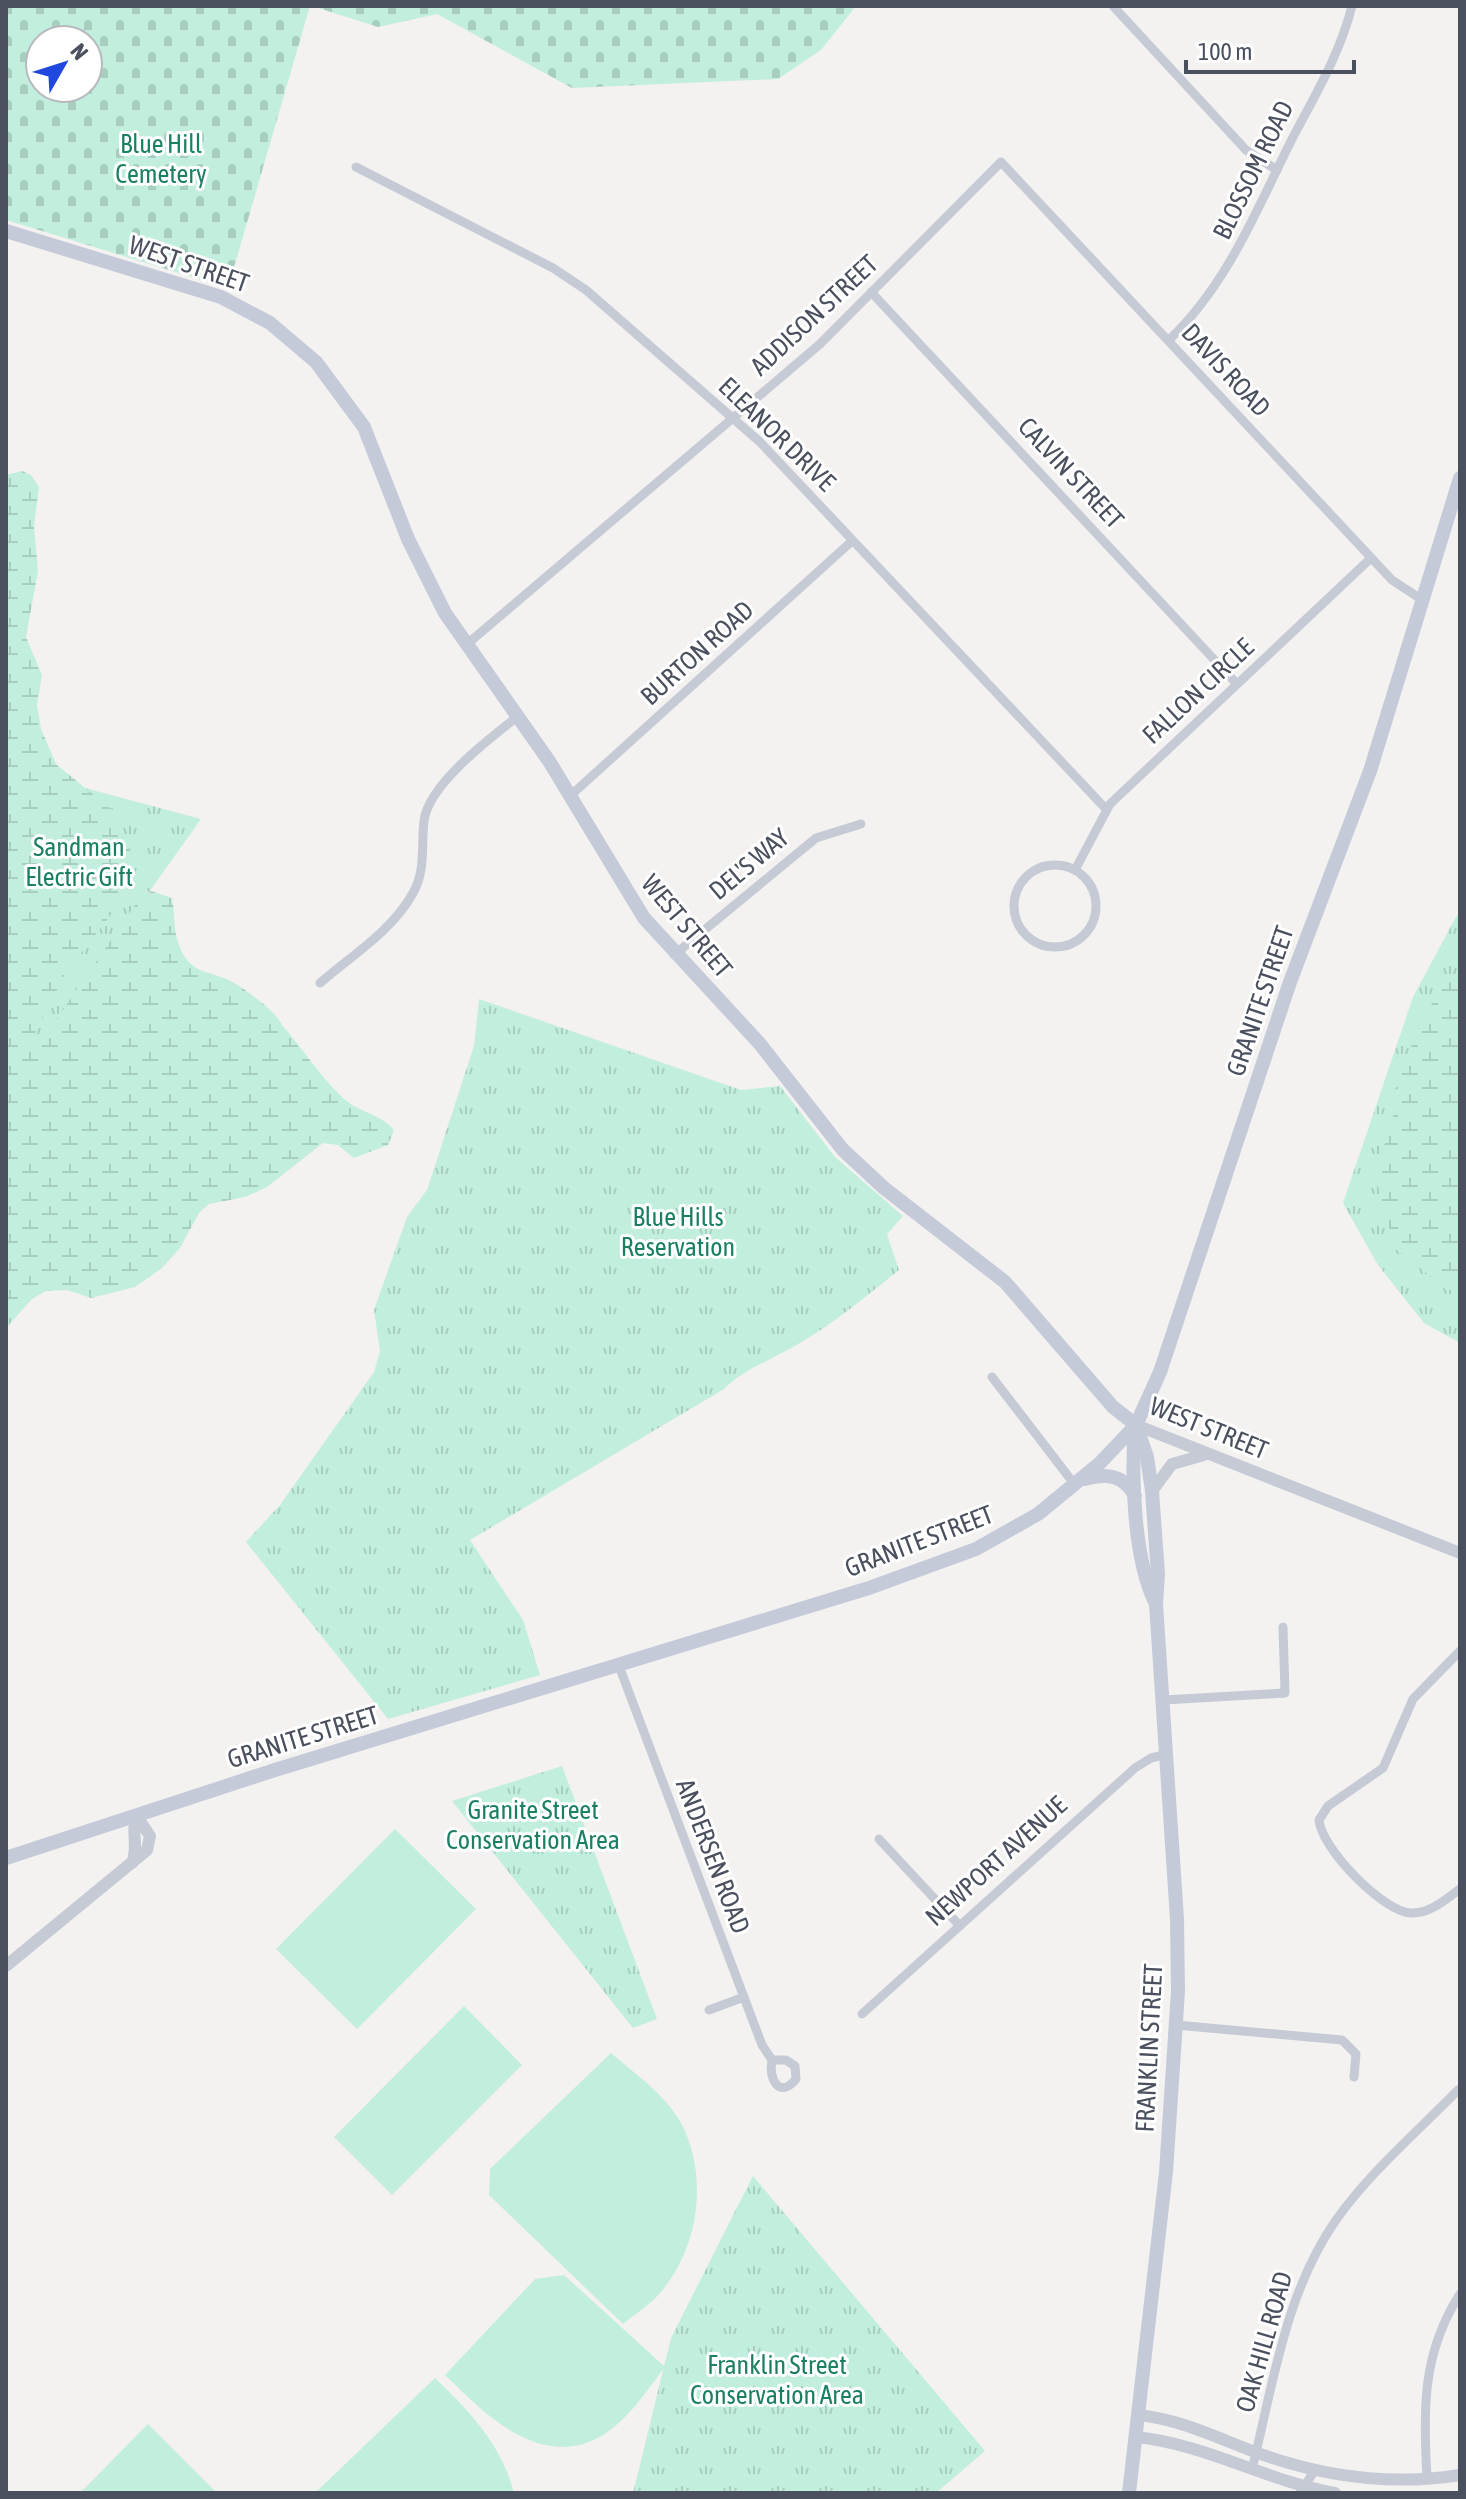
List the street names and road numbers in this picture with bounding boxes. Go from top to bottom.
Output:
street label: BLOSSOM ROAD [1207,96,1299,244]
street label: WEST STREET [125,230,253,299]
street label: ADDISON STREET [744,248,884,381]
street label: DAVIS ROAD [1176,317,1276,423]
street label: ELEANOR DRIVE [713,371,841,497]
street label: CALVIN STREET [1012,411,1130,535]
street label: BURTON ROAD [635,595,759,711]
street label: FALLON CIRCLE [1136,632,1260,750]
street label: DEL'S WAY [703,822,795,906]
street label: WEST STREET [635,869,739,984]
street label: GRANITE STREET [1220,922,1300,1080]
street label: WEST STREET [1146,1391,1273,1465]
street label: GRANITE STREET [841,1499,998,1583]
street label: GRANITE STREET [224,1700,383,1774]
street label: ANDERSEN ROAD [670,1775,756,1937]
street label: NEWPORT AVENUE [919,1790,1073,1932]
street label: FRANKLIN STREET [1130,1962,1168,2133]
street label: OAK HILL ROAD [1230,2268,1298,2416]

